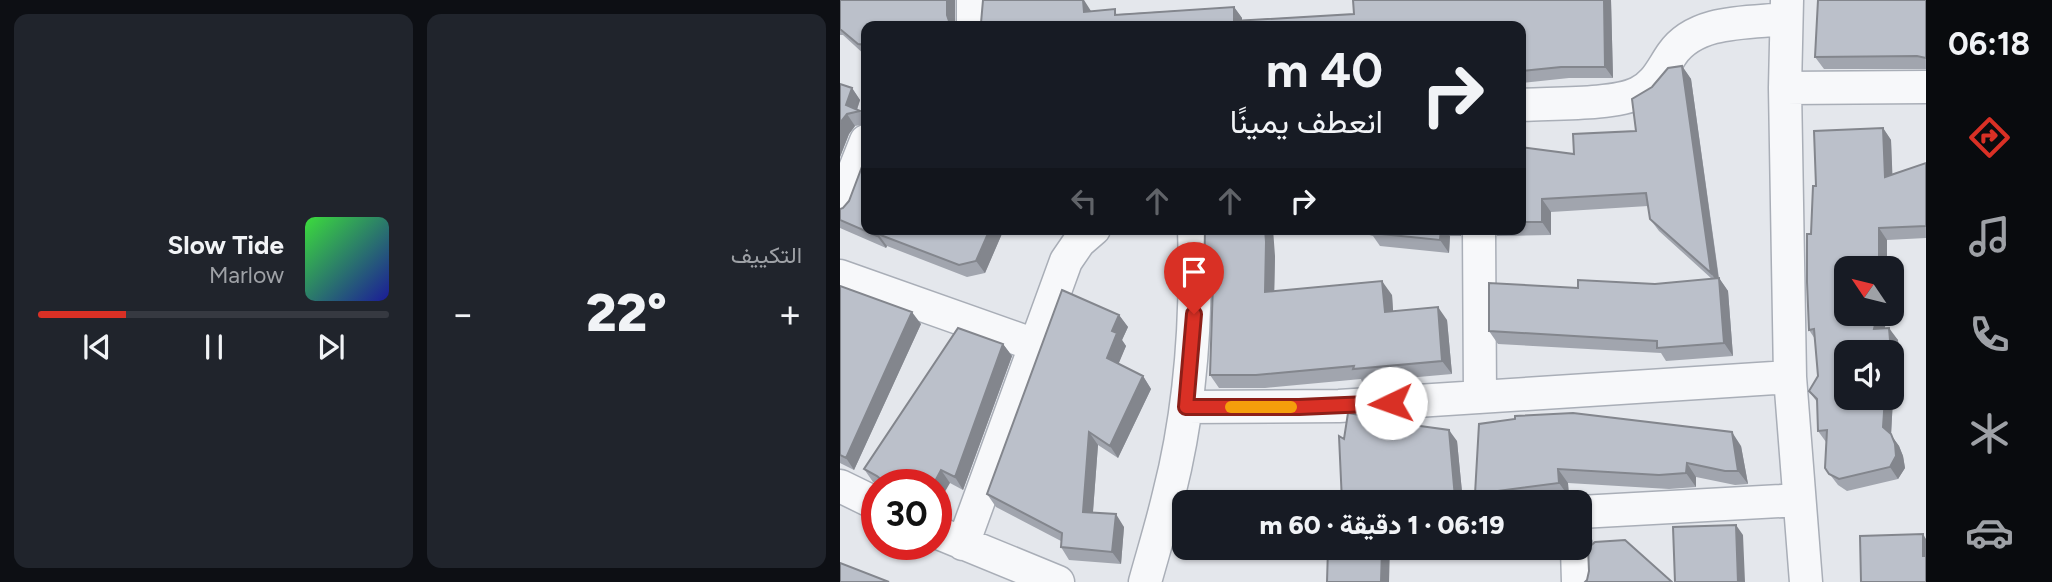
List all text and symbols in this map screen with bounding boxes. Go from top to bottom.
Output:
text: 06:18 [1948,25,2030,63]
text: 40 m [1266,40,1383,99]
icon: right [1407,49,1498,140]
text: انعطف يمينًا [1230,103,1383,141]
icon: directions [1965,113,2014,162]
icon: left [1065,182,1103,220]
icon: ahead [1138,182,1176,220]
icon: ahead [1211,182,1249,220]
icon: right [1284,182,1322,220]
icon: music [1965,212,2014,261]
text: Slow Tide [168,229,284,261]
text: التكييف [731,241,802,269]
pin [1164,242,1224,314]
icon: arrive [1175,253,1213,291]
north arrow [1834,256,1904,326]
map controls [1834,256,1904,410]
text: Marlow [209,261,284,289]
text: 22° [586,282,667,344]
text: − [451,291,475,337]
text: + [778,291,802,337]
icon: phone [1965,310,2014,359]
icon: previous [78,328,116,366]
icon: pause [195,328,233,366]
icon: next [312,328,350,366]
button: sound [1834,340,1904,410]
position arrow [1354,366,1428,440]
icon: climate [1965,409,2014,458]
speed limit sign: 30 [861,469,952,560]
icon: car [1965,508,2014,557]
text: 06:19 · 1 دقيقة · 60 m [1260,509,1504,541]

